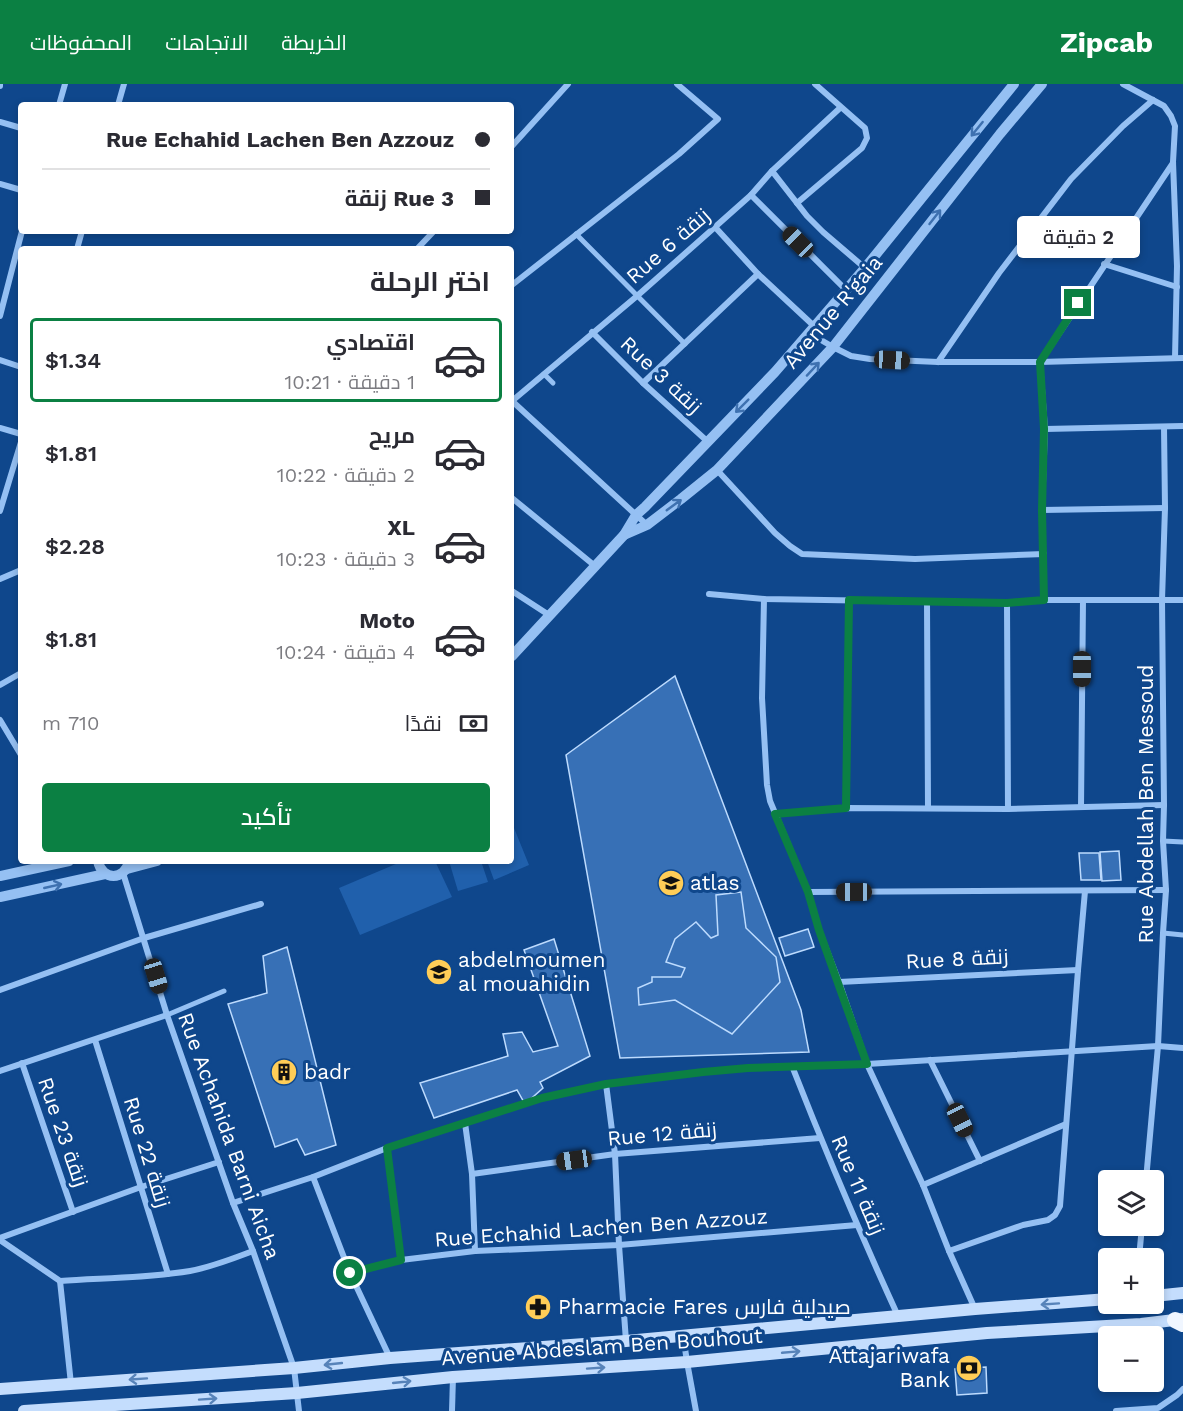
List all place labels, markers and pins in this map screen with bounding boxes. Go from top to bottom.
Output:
school or university icon: atlas [656,868,686,898]
place label: atlas [690,870,740,895]
place label: abdelmoumen al mouahidin [458,947,605,996]
school or university icon: abdelmoumen al mouahidin [424,957,454,987]
building icon: badr [269,1057,299,1087]
place label: badr [304,1059,351,1084]
pharmacy icon: Pharmacie Fares صيدلية فارس [523,1292,553,1322]
place label: Pharmacie Fares صيدلية فارس [558,1294,851,1320]
place label: Attajariwafa Bank [828,1343,950,1392]
bank icon: Attajariwafa Bank [954,1353,984,1383]

